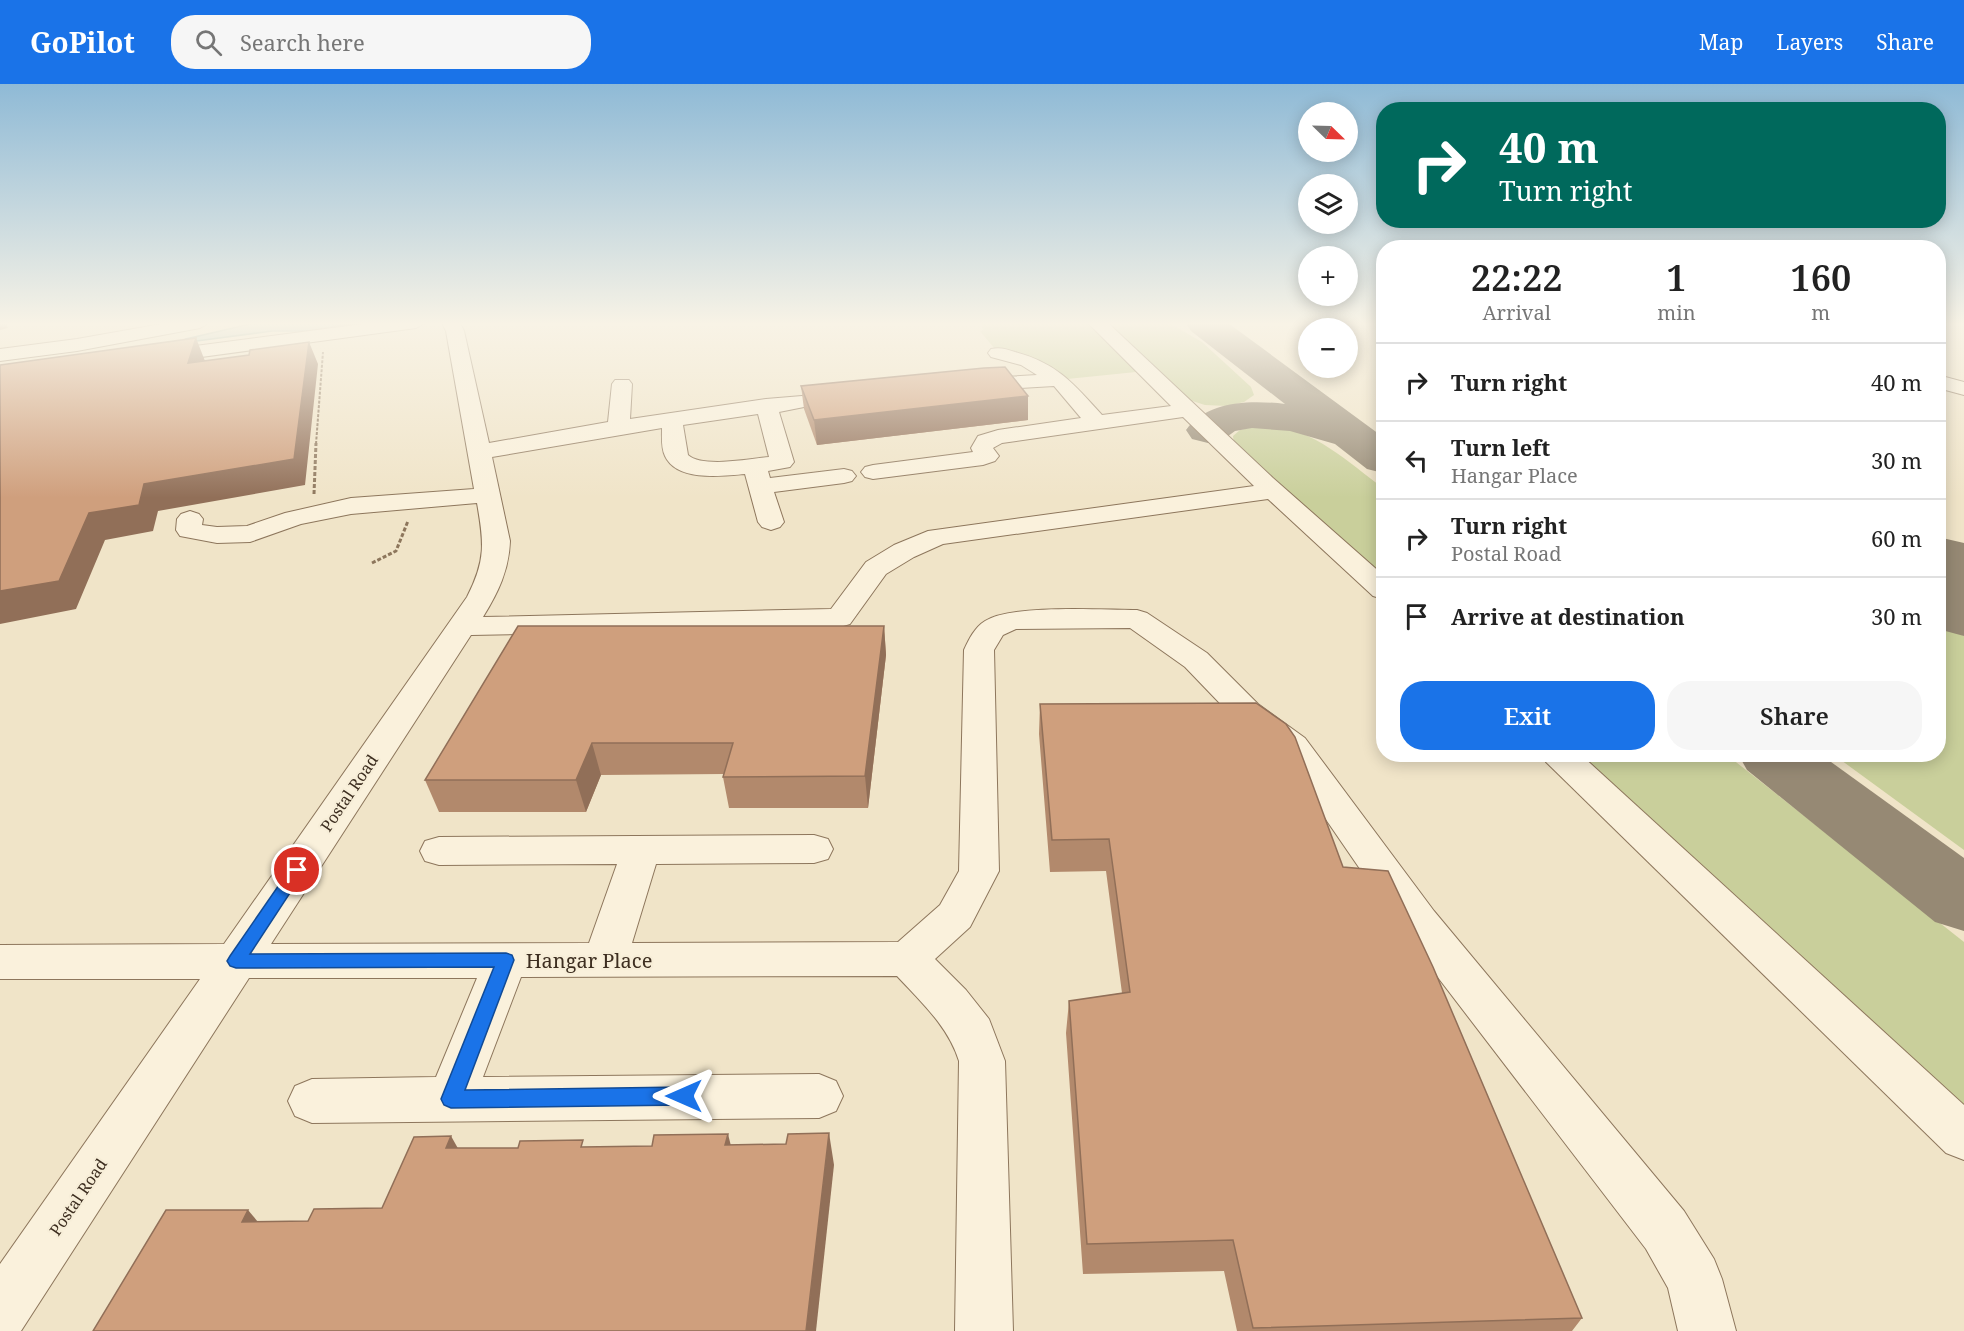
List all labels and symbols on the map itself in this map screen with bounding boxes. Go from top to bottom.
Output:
north arrow [1298,102,1358,162]
street label: Postal Road [315,750,383,836]
pin [271,844,322,895]
street label: Hangar Place [526,947,652,974]
position arrow [652,1064,716,1128]
street label: Postal Road [44,1154,112,1240]

